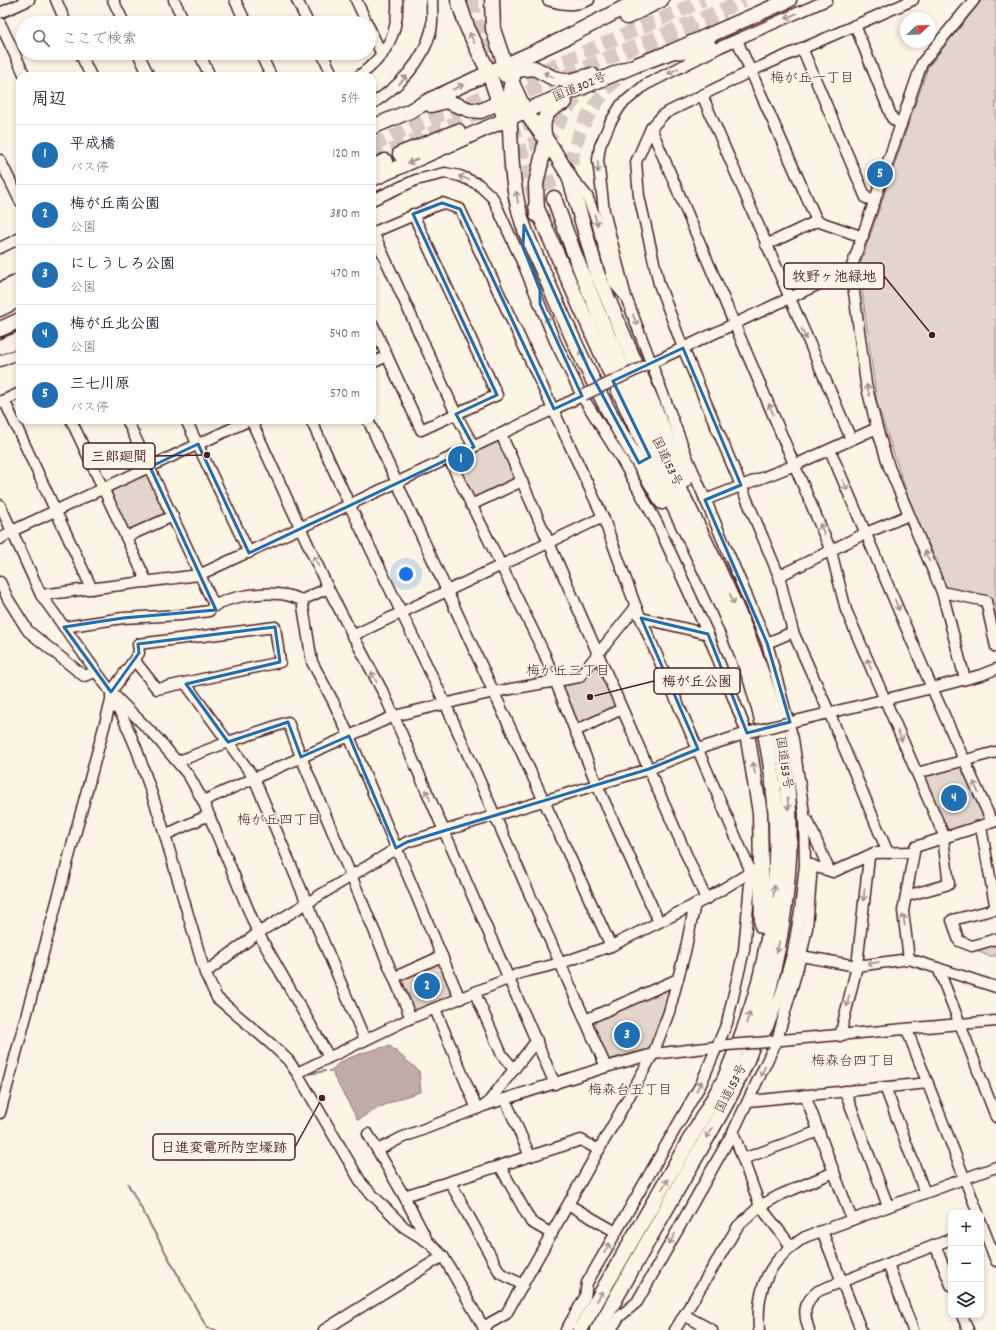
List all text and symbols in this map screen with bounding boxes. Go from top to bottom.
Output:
north arrow [900,12,936,48]
one-way arrow [786,13,798,20]
search box [16,16,376,60]
icon: search [30,27,52,49]
text: ここで検索 [62,29,137,51]
one-way arrow [468,32,475,44]
street label: 国道302号 [550,68,610,108]
one-way arrow [668,68,680,75]
district label: 梅が丘一丁目 [770,69,854,89]
one-way arrow [543,71,555,78]
one-way arrow [398,75,408,85]
one-way arrow [452,83,464,90]
text: 周辺 [32,89,66,113]
text: 5件 [341,90,360,109]
text: 平成橋 [70,134,115,156]
text: 1 [44,145,46,164]
text: 120 m [332,145,360,164]
one-way arrow [408,158,420,165]
text: バス停 [70,159,109,178]
pin: 5 [867,159,893,189]
one-way arrow [595,160,602,173]
one-way arrow [458,174,470,182]
one-way arrow [513,191,521,204]
text: 梅が丘南公園 [70,194,160,216]
text: 2 [42,205,48,224]
text: 380 m [330,205,360,224]
one-way arrow [593,214,600,227]
text: 公園 [70,219,96,238]
text: にしうしろ公園 [70,254,175,276]
callout: 牧野ヶ池緑地 [784,263,884,289]
text: 3 [42,265,48,284]
text: 470 m [331,265,360,284]
text: 牧野ヶ池緑地 [792,268,876,288]
text: 公園 [70,279,96,298]
text: 梅が丘北公園 [70,314,160,336]
one-way arrow [631,314,639,326]
one-way arrow [543,317,551,329]
text: 4 [42,325,48,344]
text: 540 m [330,325,360,344]
one-way arrow [801,328,808,340]
text: 公園 [70,339,96,358]
one-way arrow [578,350,585,362]
text: 三七川原 [70,374,130,396]
one-way arrow [863,384,871,397]
text: 5 [42,385,48,404]
text: 570 m [330,385,360,404]
text: バス停 [70,399,109,418]
one-way arrow [767,404,774,416]
street label: 国道153号 [646,434,686,490]
callout: 三郎廻間 [83,443,155,469]
pin: 1 [448,444,474,474]
text: 三郎廻間 [91,448,147,468]
one-way arrow [842,479,850,491]
one-way arrow [818,523,825,535]
one-way arrow [922,550,930,562]
one-way arrow [312,555,319,567]
your location [396,564,416,584]
one-way arrow [729,592,736,604]
one-way arrow [893,598,901,610]
one-way arrow [865,659,872,671]
district label: 梅が丘三丁目 [526,662,610,682]
callout: 梅が丘公園 [654,668,740,694]
one-way arrow [370,671,377,683]
text: 梅が丘公園 [662,673,732,693]
one-way arrow [897,730,905,742]
street label: 国道153号 [769,735,797,791]
one-way arrow [750,761,758,774]
one-way arrow [972,781,979,793]
pin: 4 [941,783,967,813]
one-way arrow [424,789,431,801]
one-way arrow [785,797,792,810]
district label: 梅が丘四丁目 [237,811,321,831]
one-way arrow [770,885,778,898]
one-way arrow [861,889,868,902]
one-way arrow [900,914,908,927]
one-way arrow [774,940,782,953]
one-way arrow [867,960,880,967]
pin: 2 [414,971,440,1001]
one-way arrow [844,994,852,1007]
one-way arrow [745,1011,752,1024]
pin: 3 [614,1020,640,1050]
district label: 梅森台四丁目 [811,1052,895,1072]
street label: 国道153号 [711,1061,753,1117]
one-way arrow [759,1064,766,1076]
one-way arrow [696,1080,704,1092]
district label: 梅森台五丁目 [588,1081,672,1101]
one-way arrow [705,1127,713,1139]
callout: 日進変電所防空壕跡 [153,1134,295,1160]
text: 日進変電所防空壕跡 [161,1139,287,1159]
one-way arrow [661,1178,669,1190]
map controls [948,1210,984,1318]
button: + [948,1210,984,1246]
one-way arrow [667,1233,675,1245]
one-way arrow [604,1242,612,1254]
button: − [948,1246,984,1282]
button: layers [948,1282,984,1318]
one-way arrow [596,1290,604,1302]

